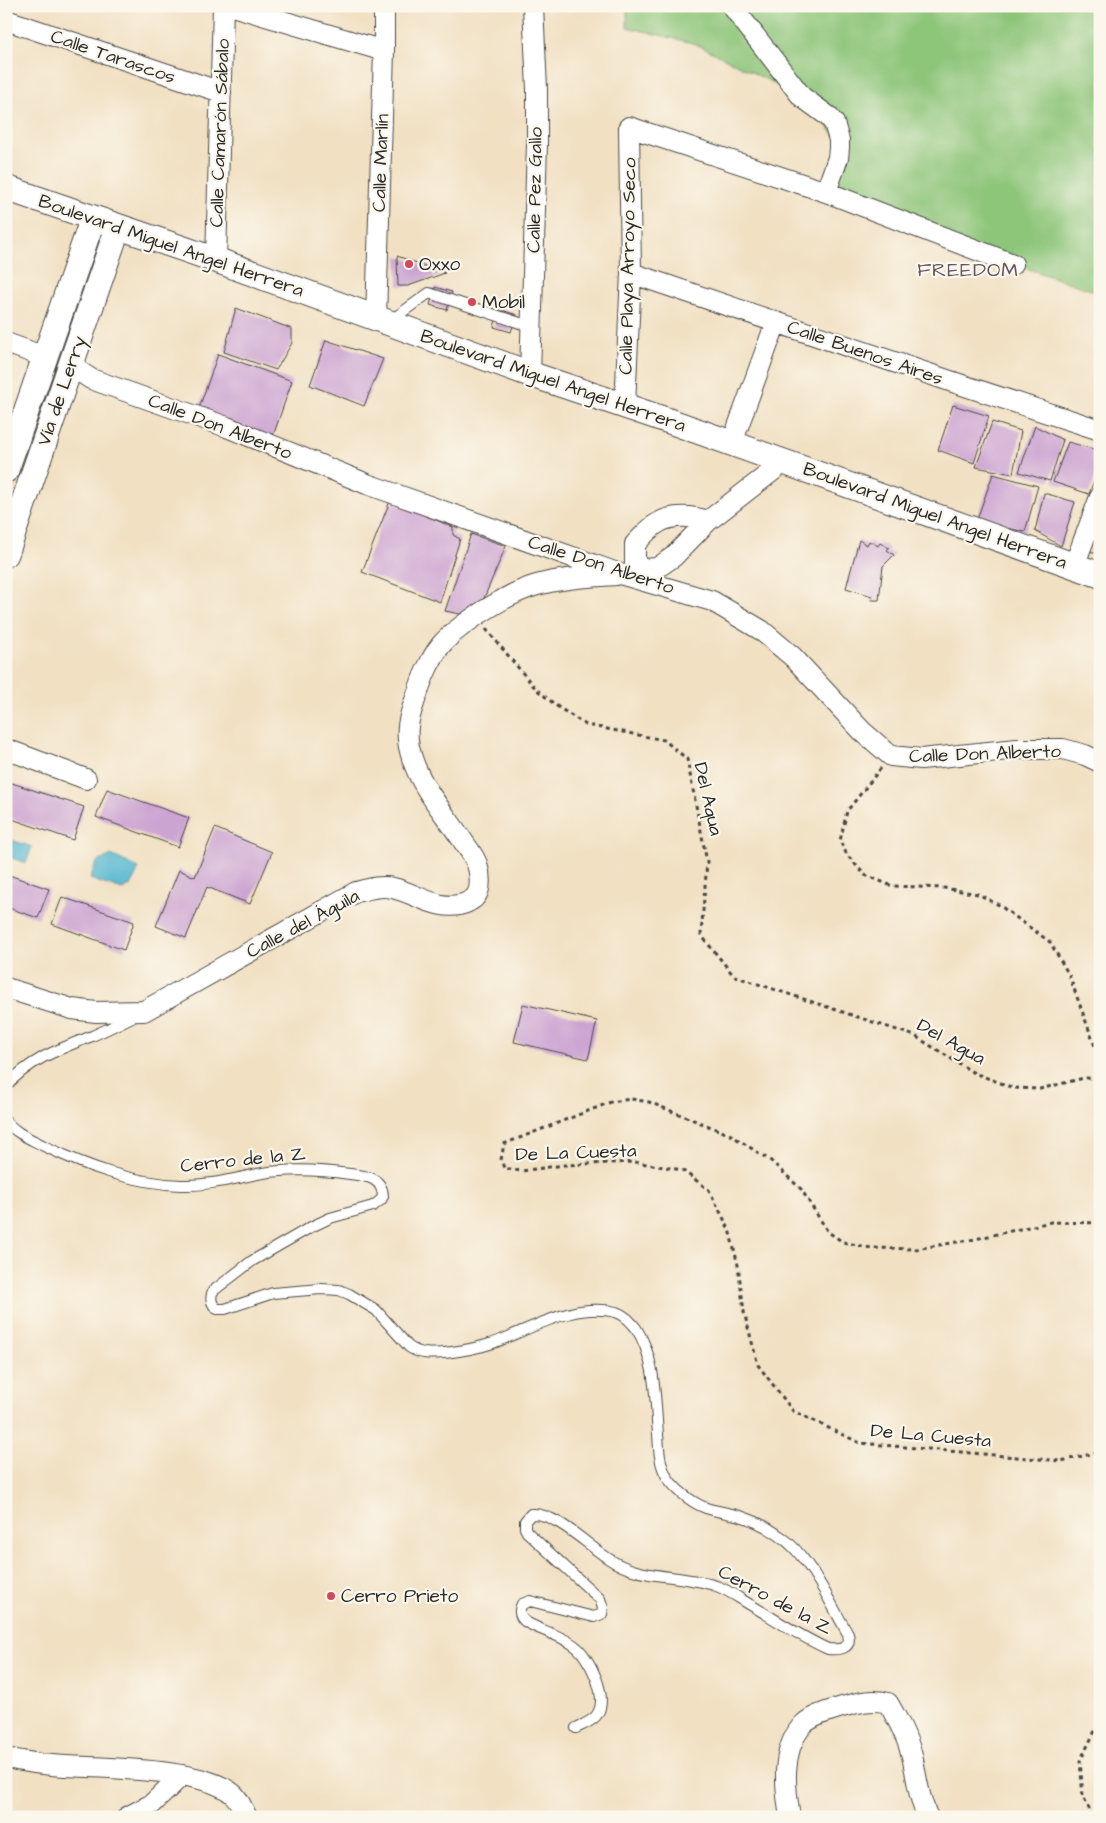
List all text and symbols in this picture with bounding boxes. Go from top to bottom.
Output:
street label: Calle Tarascos [47,23,179,91]
street label: Calle Camarón Sábalo [203,38,237,228]
street label: Calle Marlín [366,113,396,213]
street label: Calle Pez Gallo [520,127,550,253]
street label: Calle Playa Arroyo Seco [613,157,644,375]
street label: Boulevard Miguel Angel Herrera [34,188,308,305]
place label: Oxxo [419,251,461,278]
district label: FREEDOM [917,256,1019,284]
marker: Oxxo [403,258,415,270]
place label: Mobil [482,289,525,316]
marker: Mobil [466,296,478,308]
street label: Calle Buenos Aires [783,314,947,392]
street label: Boulevard Miguel Angel Herrera [416,323,690,440]
street label: Vía de Lerry [31,332,95,450]
street label: Calle Don Alberto [144,387,296,467]
street label: Boulevard Miguel Angel Herrera [799,456,1071,577]
street label: Calle Don Alberto [525,529,678,601]
street label: Calle Don Alberto [909,738,1062,770]
street label: Del Aqua [686,760,730,839]
street label: Calle del Águila [242,883,365,966]
street label: Del Agua [911,1012,990,1073]
street label: De La Cuesta [515,1137,637,1169]
street label: Cerro de la Z [179,1140,307,1180]
street label: De La Cuesta [870,1417,993,1455]
street label: Cerro de la Z [713,1559,837,1641]
place label: Cerro Prieto [341,1583,458,1610]
marker: Cerro Prieto [325,1590,337,1602]

